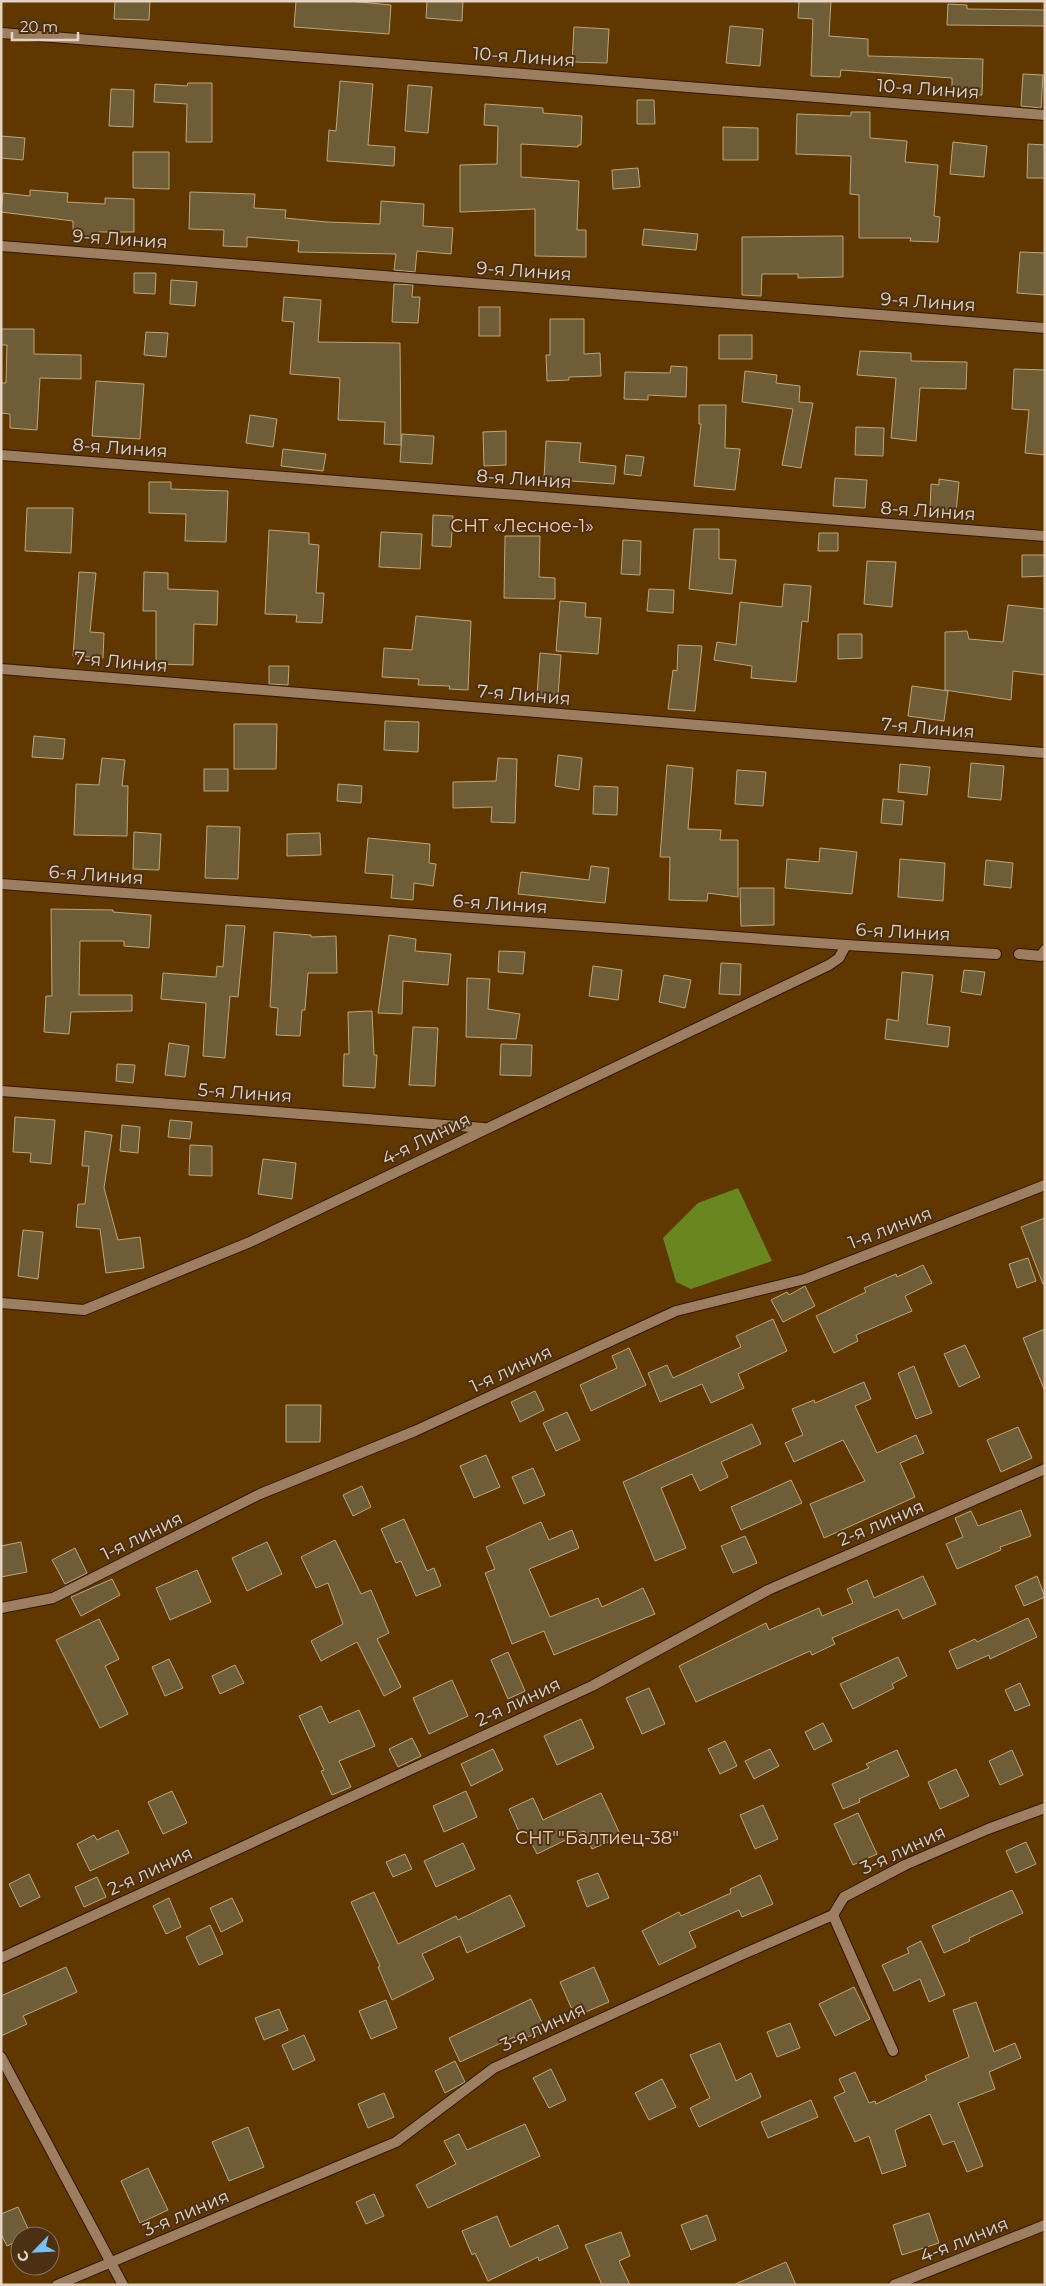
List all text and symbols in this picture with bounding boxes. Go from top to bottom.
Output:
scale bar [12,10,79,42]
text: 20 m [20,17,58,36]
street label: 10-я Линия [472,42,576,72]
street label: 10-я Линия [876,74,980,104]
street label: 9-я Линия [72,225,168,253]
street label: 9-я Линия [476,257,572,285]
street label: 9-я Линия [880,288,976,316]
street label: 8-я Линия [72,434,168,462]
street label: 8-я Линия [476,465,572,493]
street label: 8-я Линия [880,497,976,525]
park label: СНТ «Лесное-1» [450,515,594,537]
street label: 7-я Линия [73,647,169,677]
street label: 7-я Линия [476,680,572,710]
street label: 7-я Линия [880,713,976,743]
street label: 6-я Линия [48,861,144,889]
street label: 6-я Линия [452,890,548,918]
street label: 6-я Линия [855,919,951,945]
street label: 5-я Линия [197,1079,293,1107]
street label: 4-я Линия [378,1108,474,1170]
street label: 1-я линия [845,1202,935,1254]
street label: 1-я линия [467,1340,555,1398]
street label: 2-я линия [835,1495,927,1551]
street label: 1-я линия [98,1507,186,1565]
street label: 2-я линия [472,1673,564,1731]
street label: 3-я линия [857,1821,949,1879]
park label: СНТ "Балтиец-38" [515,1827,679,1849]
street label: 2-я линия [104,1842,196,1900]
street label: 3-я линия [497,1998,589,2056]
street label: 3-я линия [140,2185,232,2241]
street label: 4-я линия [917,2212,1011,2268]
north arrow [10,2226,60,2276]
text: С [13,2248,33,2265]

